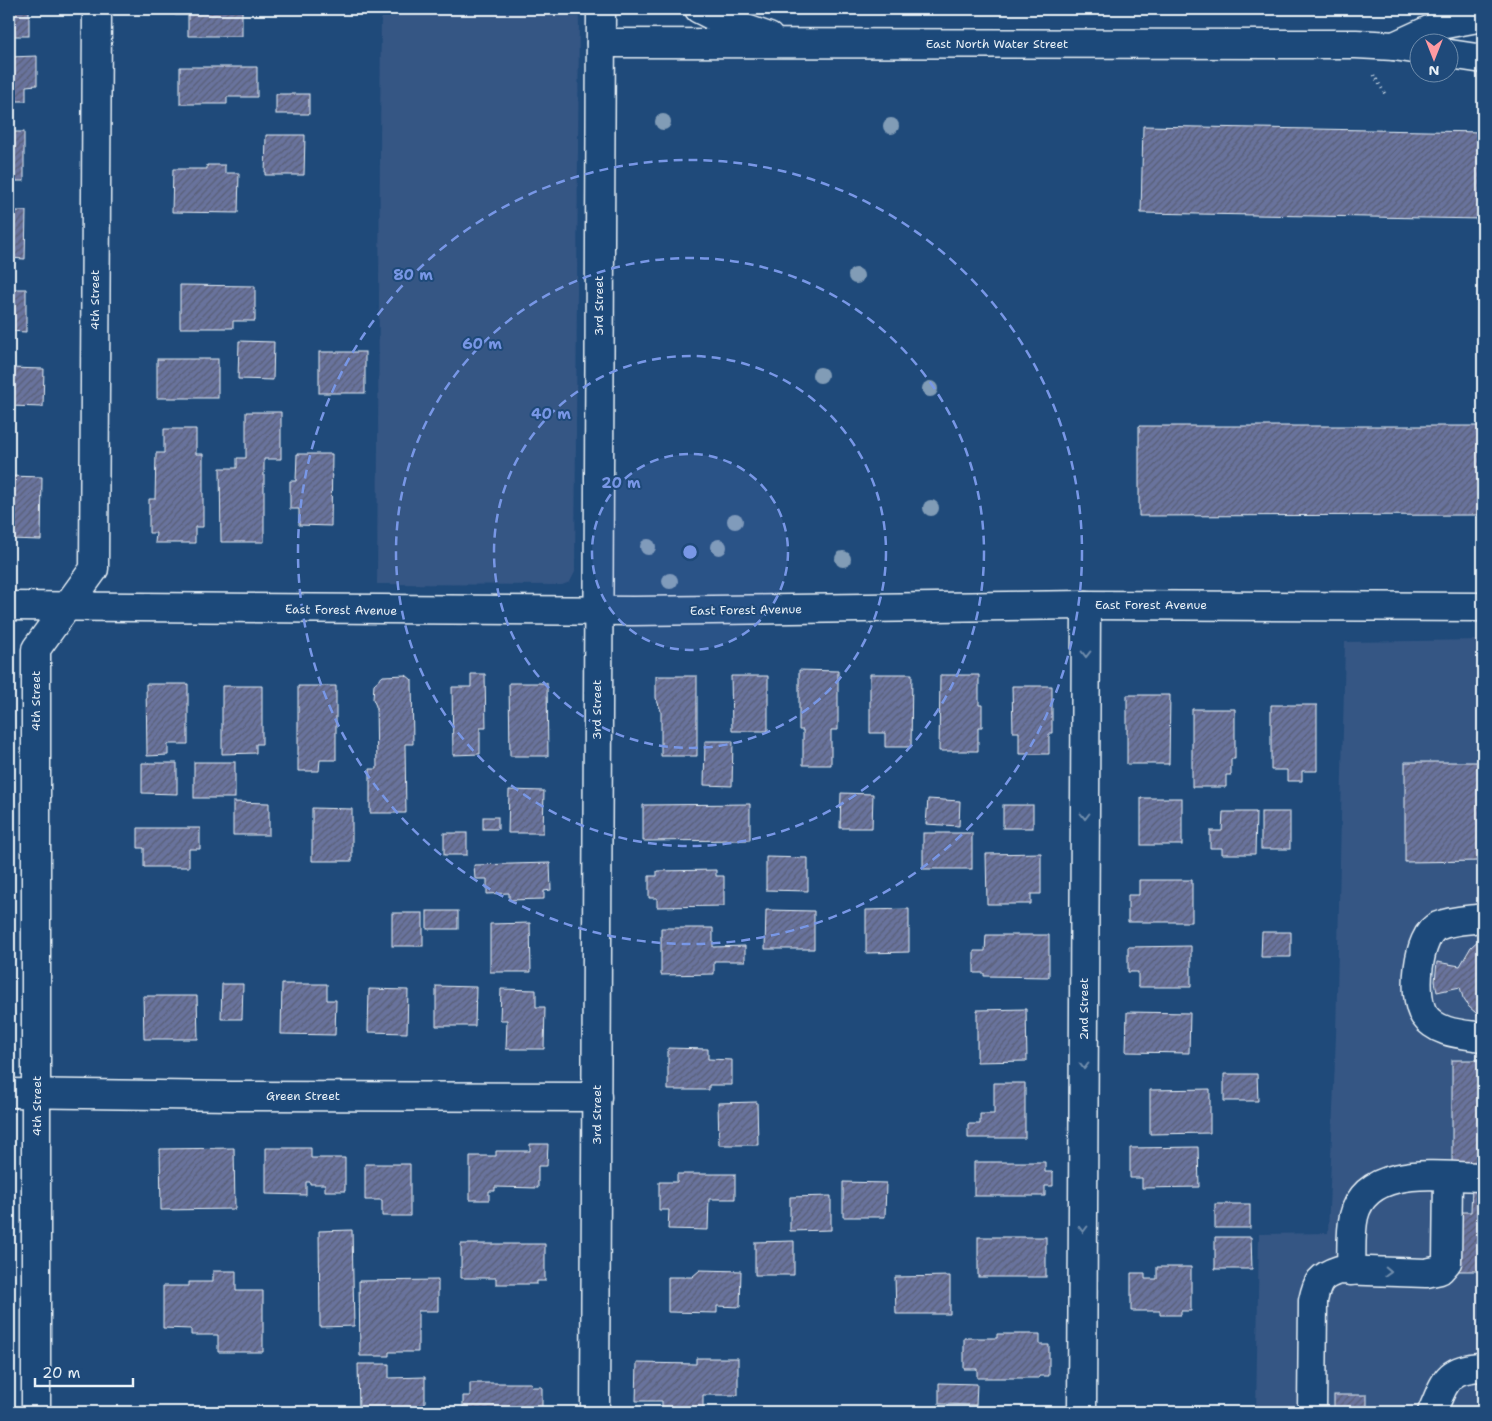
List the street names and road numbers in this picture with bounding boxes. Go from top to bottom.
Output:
street label: East North Water Street [926,36,1068,52]
street label: 4th Street [87,270,103,330]
street label: 3rd Street [591,276,607,336]
street label: East Forest Avenue [1095,597,1207,613]
street label: East Forest Avenue [285,601,397,619]
street label: East Forest Avenue [690,601,802,619]
street label: 4th Street [28,671,44,731]
street label: 3rd Street [589,680,605,740]
street label: 2nd Street [1076,978,1092,1040]
street label: 4th Street [29,1076,45,1136]
street label: 3rd Street [589,1085,605,1145]
street label: Green Street [266,1088,340,1104]

